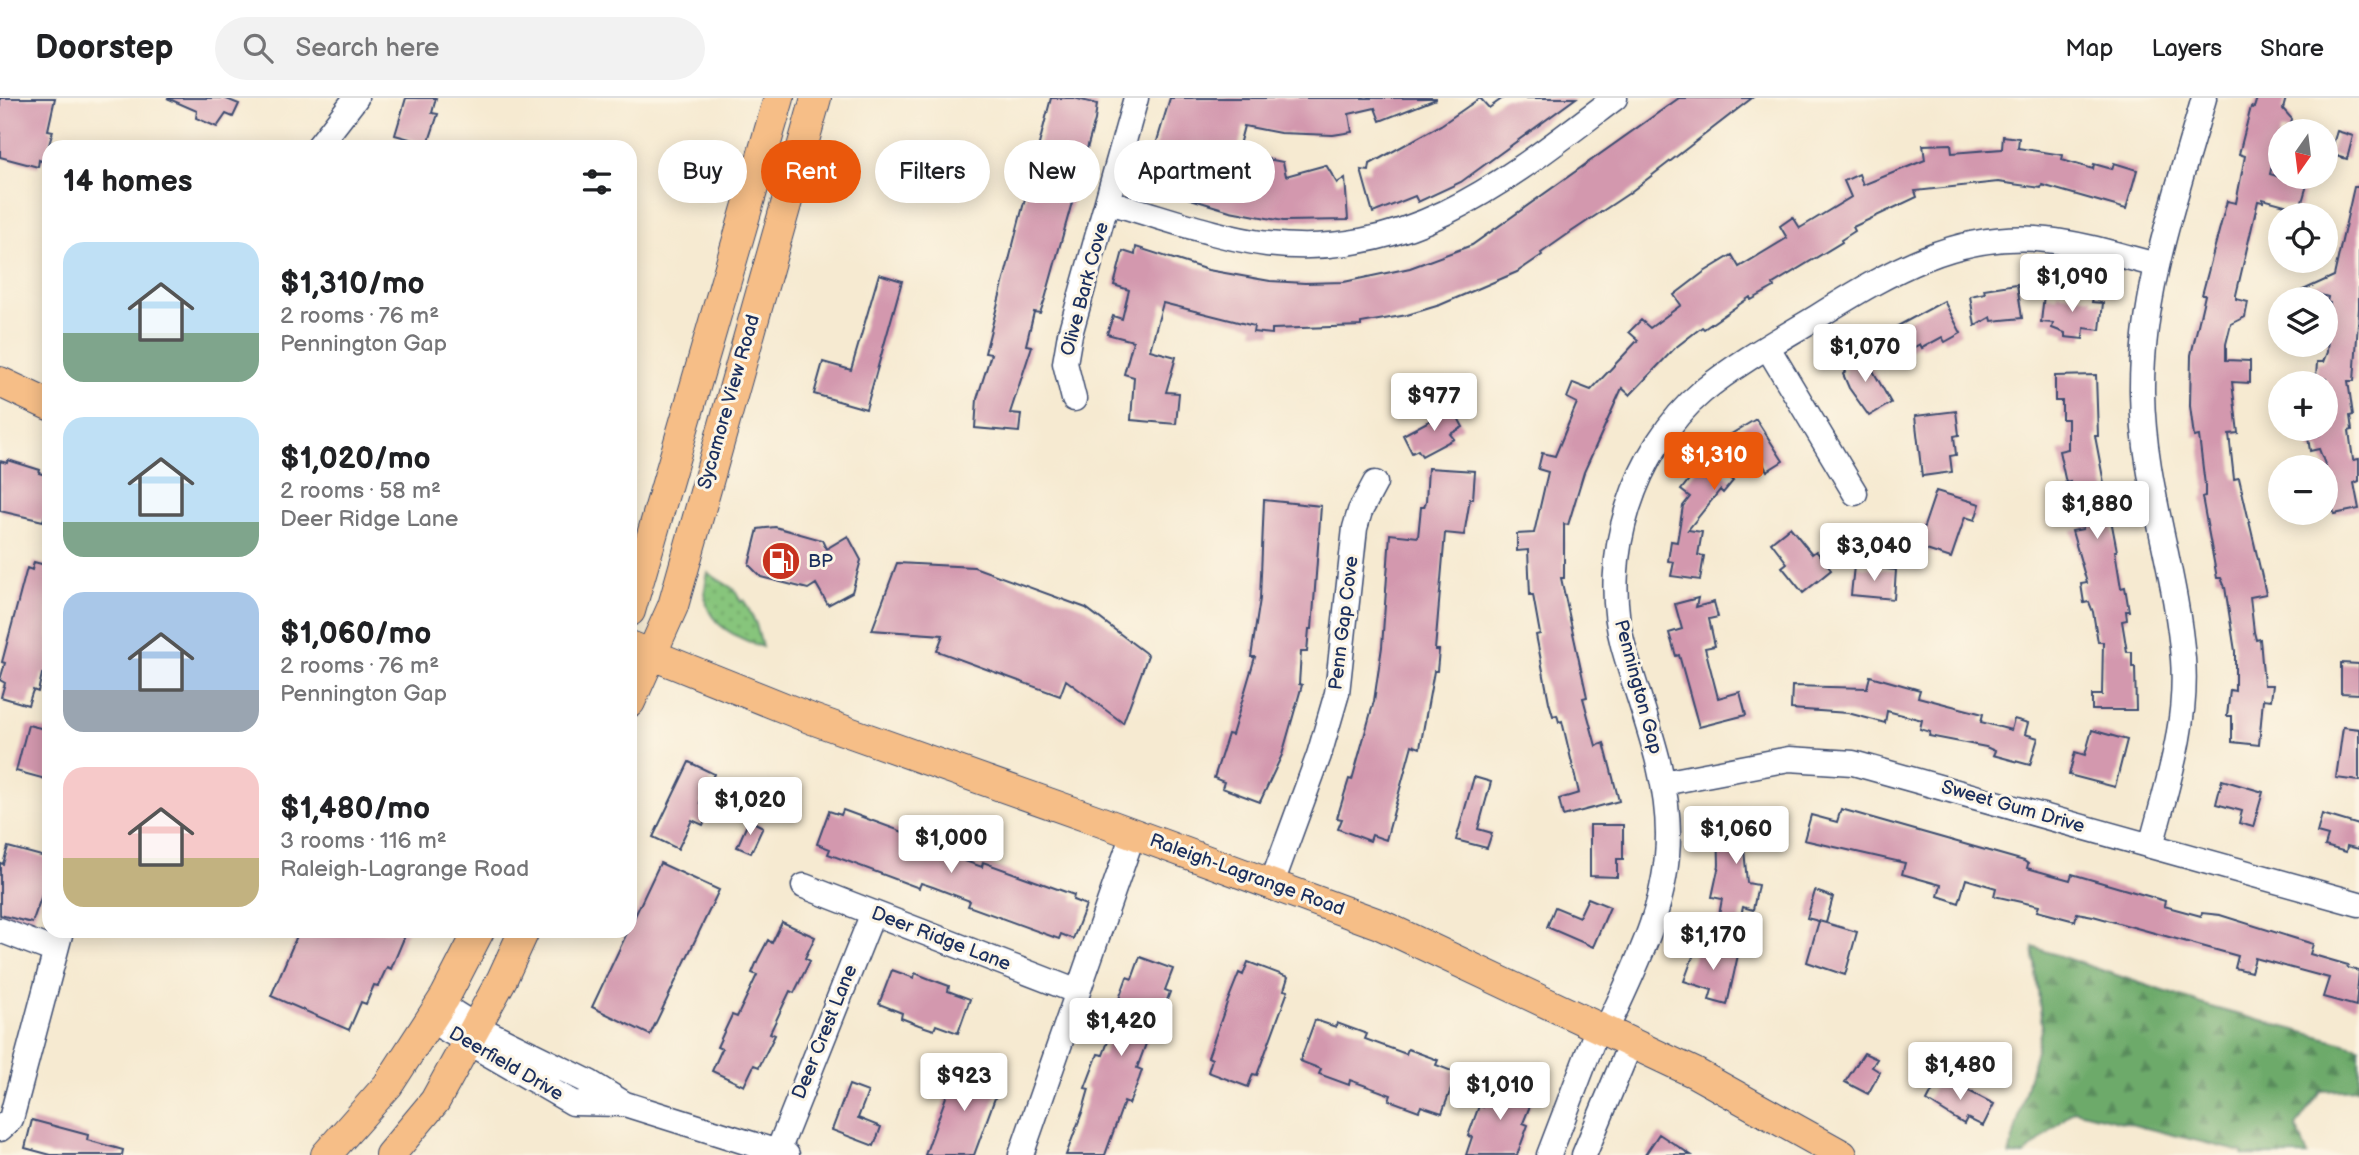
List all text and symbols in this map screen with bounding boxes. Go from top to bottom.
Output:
search box [215,17,705,80]
text: Doorstep [35,28,173,68]
icon: search [239,29,277,67]
text: Search here [295,33,439,64]
text: Map [2065,34,2113,63]
text: Layers [2151,34,2222,63]
text: Share [2260,34,2324,63]
north arrow [2268,119,2338,189]
map controls [2268,119,2338,525]
chip: Buy [658,140,747,203]
chip: Rent [761,140,861,203]
chip: Filters [875,140,990,203]
chip: New [1004,140,1100,203]
chip: Apartment [1114,140,1275,203]
icon: filters [578,163,616,201]
text: 14 homes [63,164,192,200]
button: locate [2268,203,2338,273]
street label: Olive Bark Cove [1056,220,1114,358]
pin: $1,090 [2015,254,2129,314]
text: $1,090 [2036,263,2108,291]
text: $1,310/mo [280,266,425,302]
icon: home [119,270,203,354]
button: layers [2268,287,2338,357]
text: 2 rooms · 76 m² [280,302,439,330]
street label: Sycamore View Road [693,312,765,492]
pin: $1,070 [1808,324,1922,384]
text: Pennington Gap [280,330,447,358]
text: $1,070 [1829,333,1901,361]
button: + [2268,371,2338,441]
pin: $977 [1393,374,1475,433]
text: $977 [1407,382,1461,410]
pin: $1,310 [1657,432,1771,492]
text: $1,020/mo [280,441,431,477]
text: $1,310 [1680,441,1748,469]
icon: home [119,445,203,529]
button: − [2268,455,2338,525]
text: 2 rooms · 58 m² [280,477,441,505]
pin: $1,880 [2040,482,2154,541]
text: $1,880 [2061,490,2133,518]
text: Deer Ridge Lane [280,505,458,533]
pin: $3,040 [1817,524,1931,583]
text: $3,040 [1836,532,1912,560]
fuel station icon: BP [760,540,802,582]
place label: BP [808,550,833,573]
street label: Penn Gap Cove [1324,555,1364,691]
text: $1,060/mo [280,616,431,652]
street label: Pennington Gap [1609,617,1667,757]
icon: home [119,620,203,704]
text: 2 rooms · 76 m² [280,652,439,680]
text: Pennington Gap [280,680,447,708]
street label: Sweet Gum Drive [1939,776,2087,838]
pin: $1,020 [693,778,807,837]
text: $1,020 [714,786,786,814]
text: $1,480/mo [280,791,430,827]
icon: home [119,795,203,879]
pin: $1,060 [1679,806,1793,866]
text: $1,060 [1700,815,1772,843]
pin: $1,000 [894,816,1008,875]
text: $1,000 [915,824,987,852]
text: 3 rooms · 116 m² [280,827,447,855]
street label: Raleigh-Lagrange Road [1146,829,1348,921]
text: Raleigh-Lagrange Road [280,855,529,883]
street label: Deer Ridge Lane [868,902,1014,976]
pin: $1,170 [1656,912,1770,972]
text: $1,170 [1680,921,1746,949]
street label: Deer Crest Lane [788,961,862,1103]
pin: $1,420 [1064,998,1178,1058]
text: $1,420 [1085,1007,1157,1035]
street label: Deerfield Drive [445,1022,567,1106]
pin: $1,480 [1903,1042,2017,1102]
text: $1,480 [1924,1051,1996,1079]
pin: $923 [923,1054,1005,1113]
text: $923 [936,1062,992,1090]
pin: $1,010 [1443,1062,1557,1122]
text: $1,010 [1466,1071,1534,1099]

